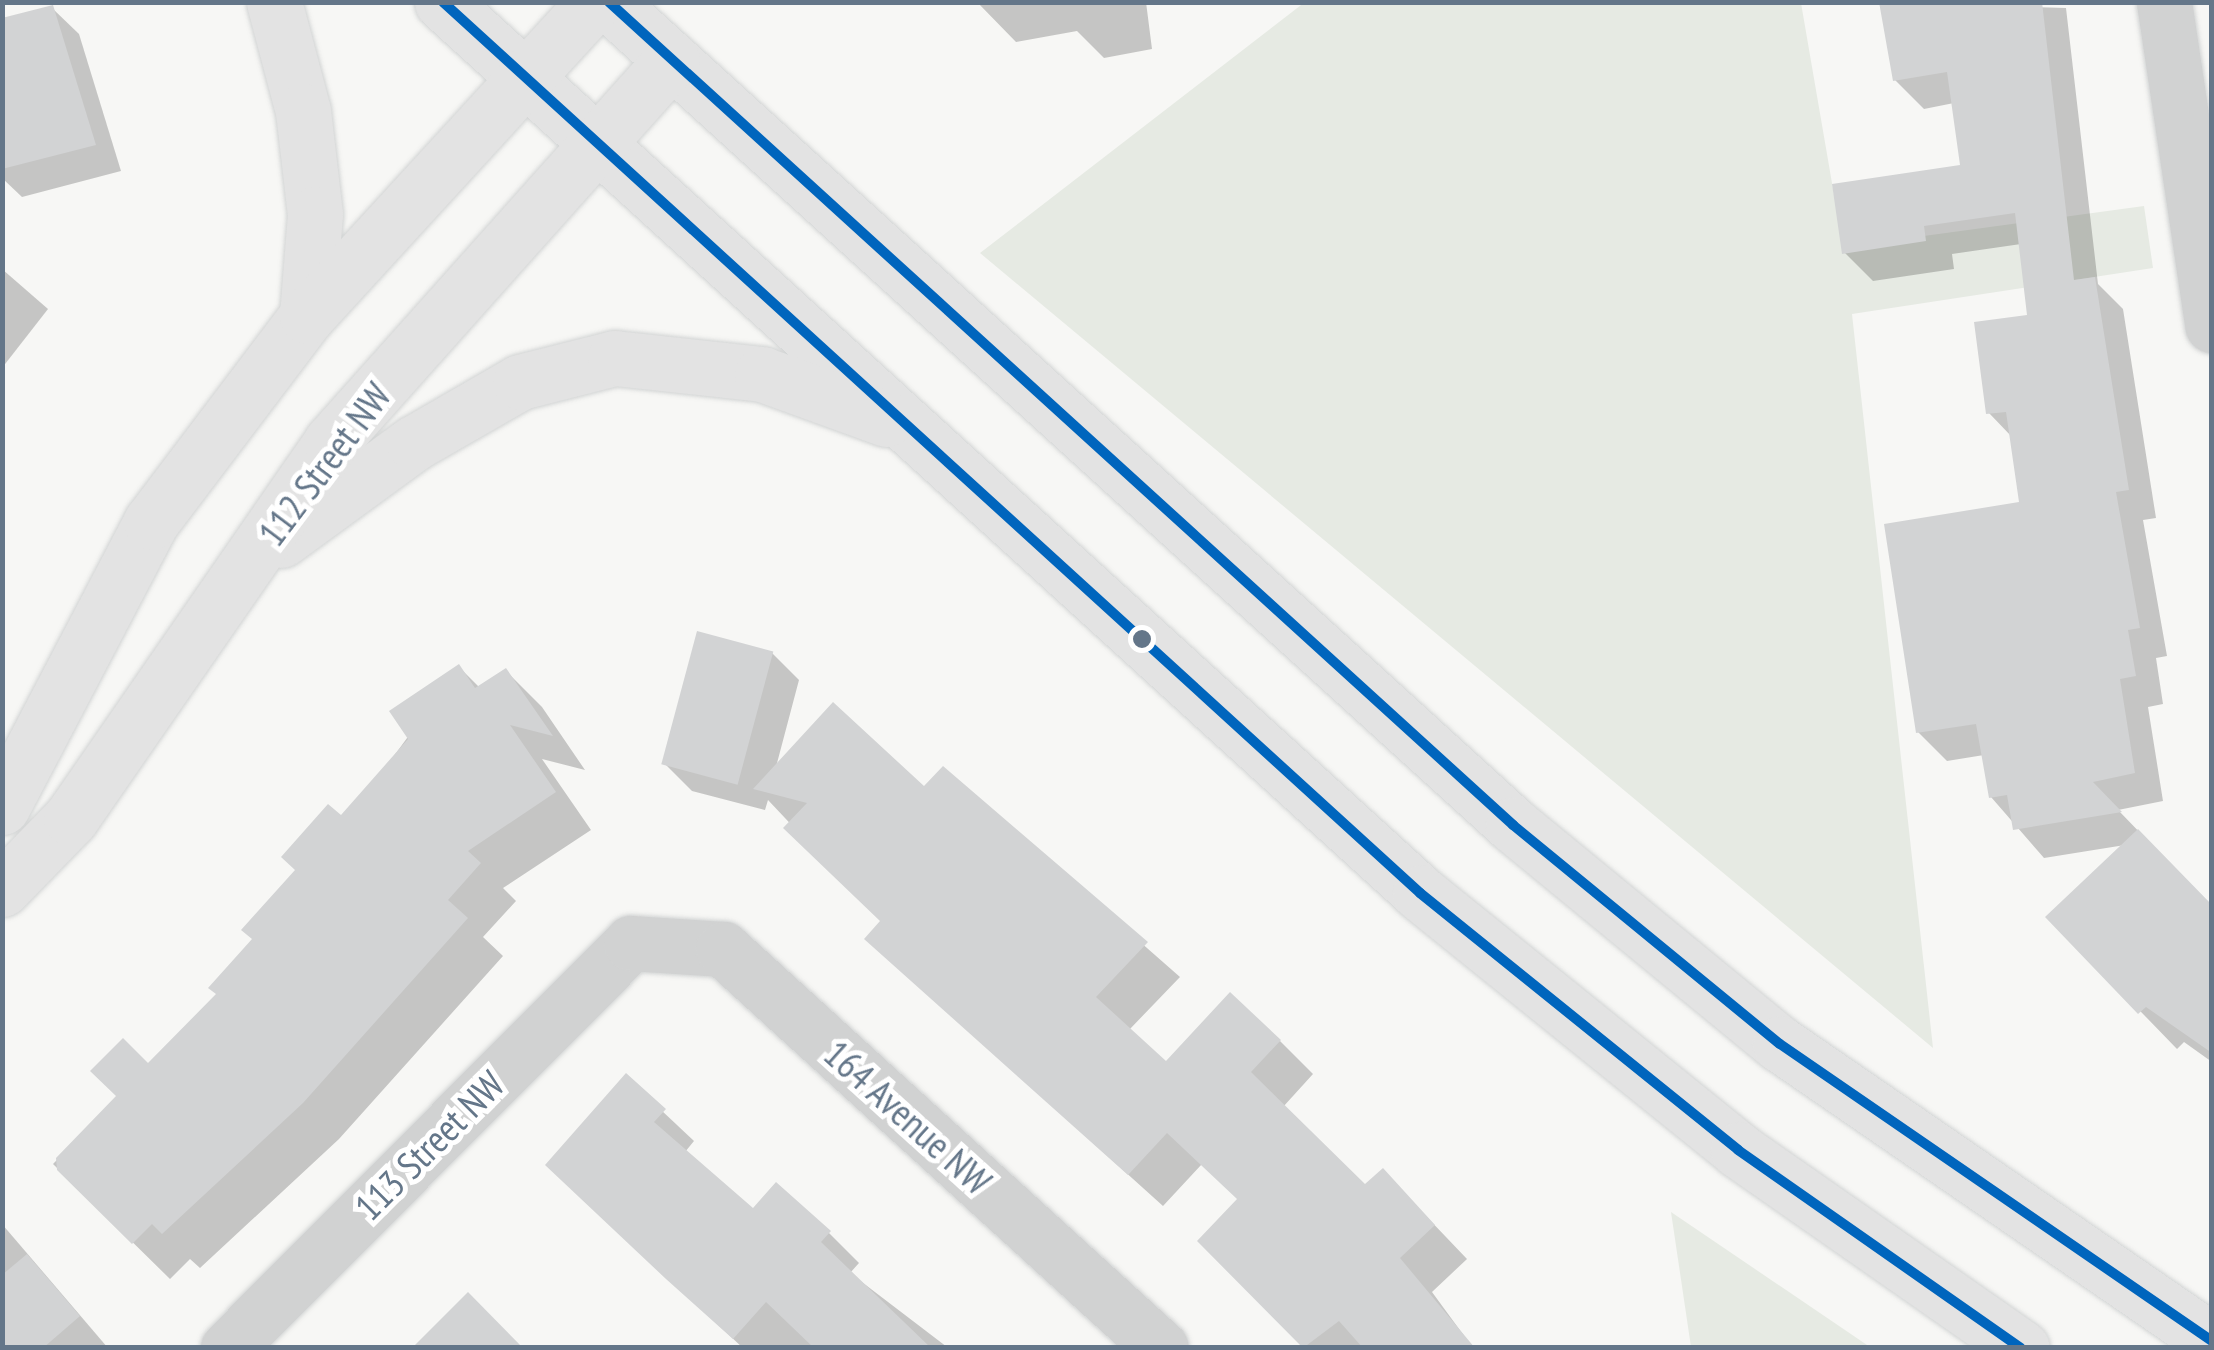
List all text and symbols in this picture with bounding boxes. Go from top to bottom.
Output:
street label: 112 Street NW [248,374,400,554]
unlabelled marker [1132,629,1152,649]
street label: 164 Avenue NW [815,1030,1001,1204]
street label: 113 Street NW [345,1061,513,1229]

